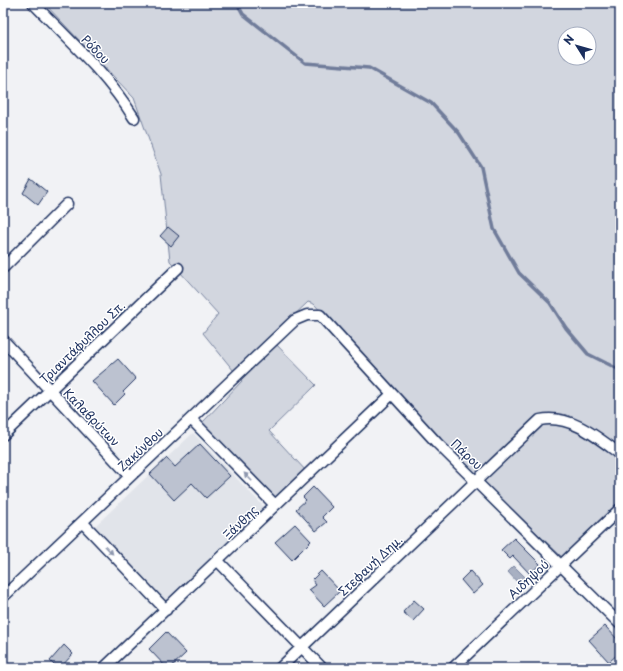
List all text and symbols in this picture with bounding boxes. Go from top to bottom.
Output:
north arrow [557,26,597,66]
street label: Ρόδου [78,30,114,68]
text: N [559,31,578,48]
street label: Τριαντάφυλλου Σπ. [35,296,129,388]
street label: Καλαβρύτων [60,384,124,450]
street label: Ζακύνθου [113,423,167,475]
street label: Πάρου [447,435,487,473]
one-way arrow [243,472,253,482]
street label: Ξάνθης [219,501,261,543]
street label: Στεφανή Δημ. [334,530,406,600]
one-way arrow [104,545,114,555]
street label: Αιδηψού [503,555,553,603]

